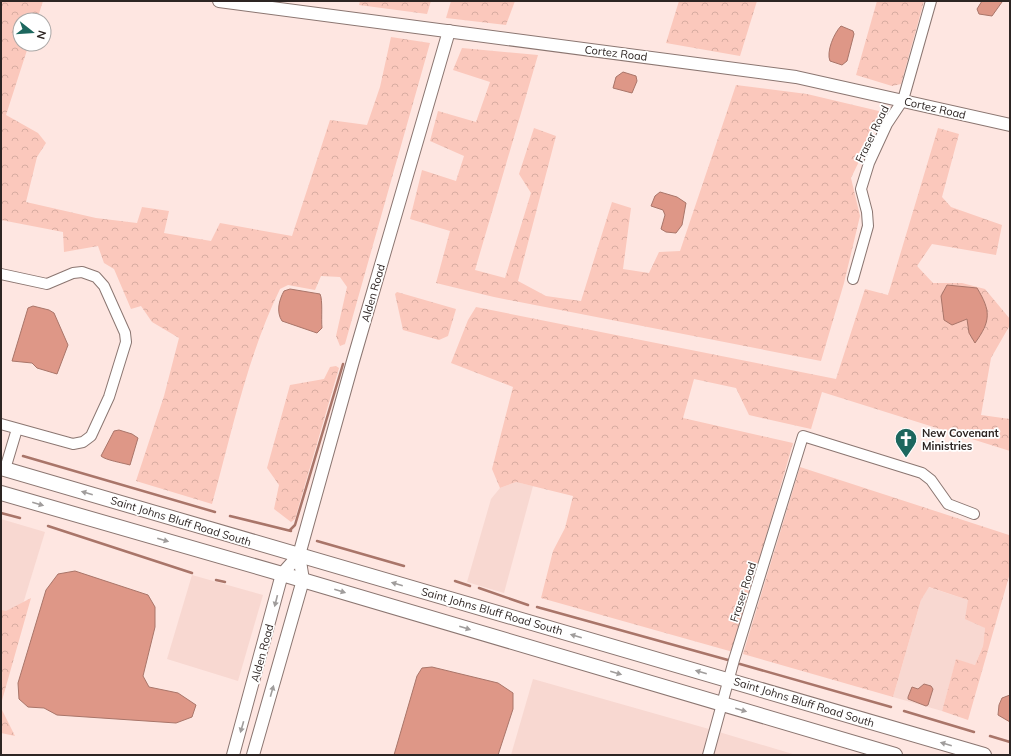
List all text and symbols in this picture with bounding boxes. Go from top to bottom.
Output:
north arrow [12,12,52,52]
text: N [34,29,49,41]
street label: Cortez Road [584,42,648,64]
street label: Cortez Road [903,94,967,122]
street label: Fraser Road [852,103,892,165]
street label: Alden Road [358,262,388,324]
church icon: New Covenant Ministries [893,426,919,459]
place label: New Covenant Ministries [922,426,999,453]
one-way arrow [81,490,93,496]
street label: Saint Johns Bluff Road South [109,493,253,549]
one-way arrow [33,501,45,507]
one-way arrow [158,537,170,543]
street label: Fraser Road [727,560,759,624]
one-way arrow [391,580,404,586]
street label: Saint Johns Bluff Road South [420,584,564,638]
one-way arrow [335,588,347,594]
one-way arrow [272,595,278,607]
street label: Alden Road [248,622,276,684]
one-way arrow [459,625,471,631]
one-way arrow [570,633,582,639]
one-way arrow [695,669,707,675]
one-way arrow [611,670,623,676]
street label: Saint Johns Bluff Road South [732,674,876,730]
one-way arrow [269,684,275,696]
one-way arrow [735,707,747,713]
one-way arrow [238,720,244,733]
one-way arrow [940,741,952,747]

